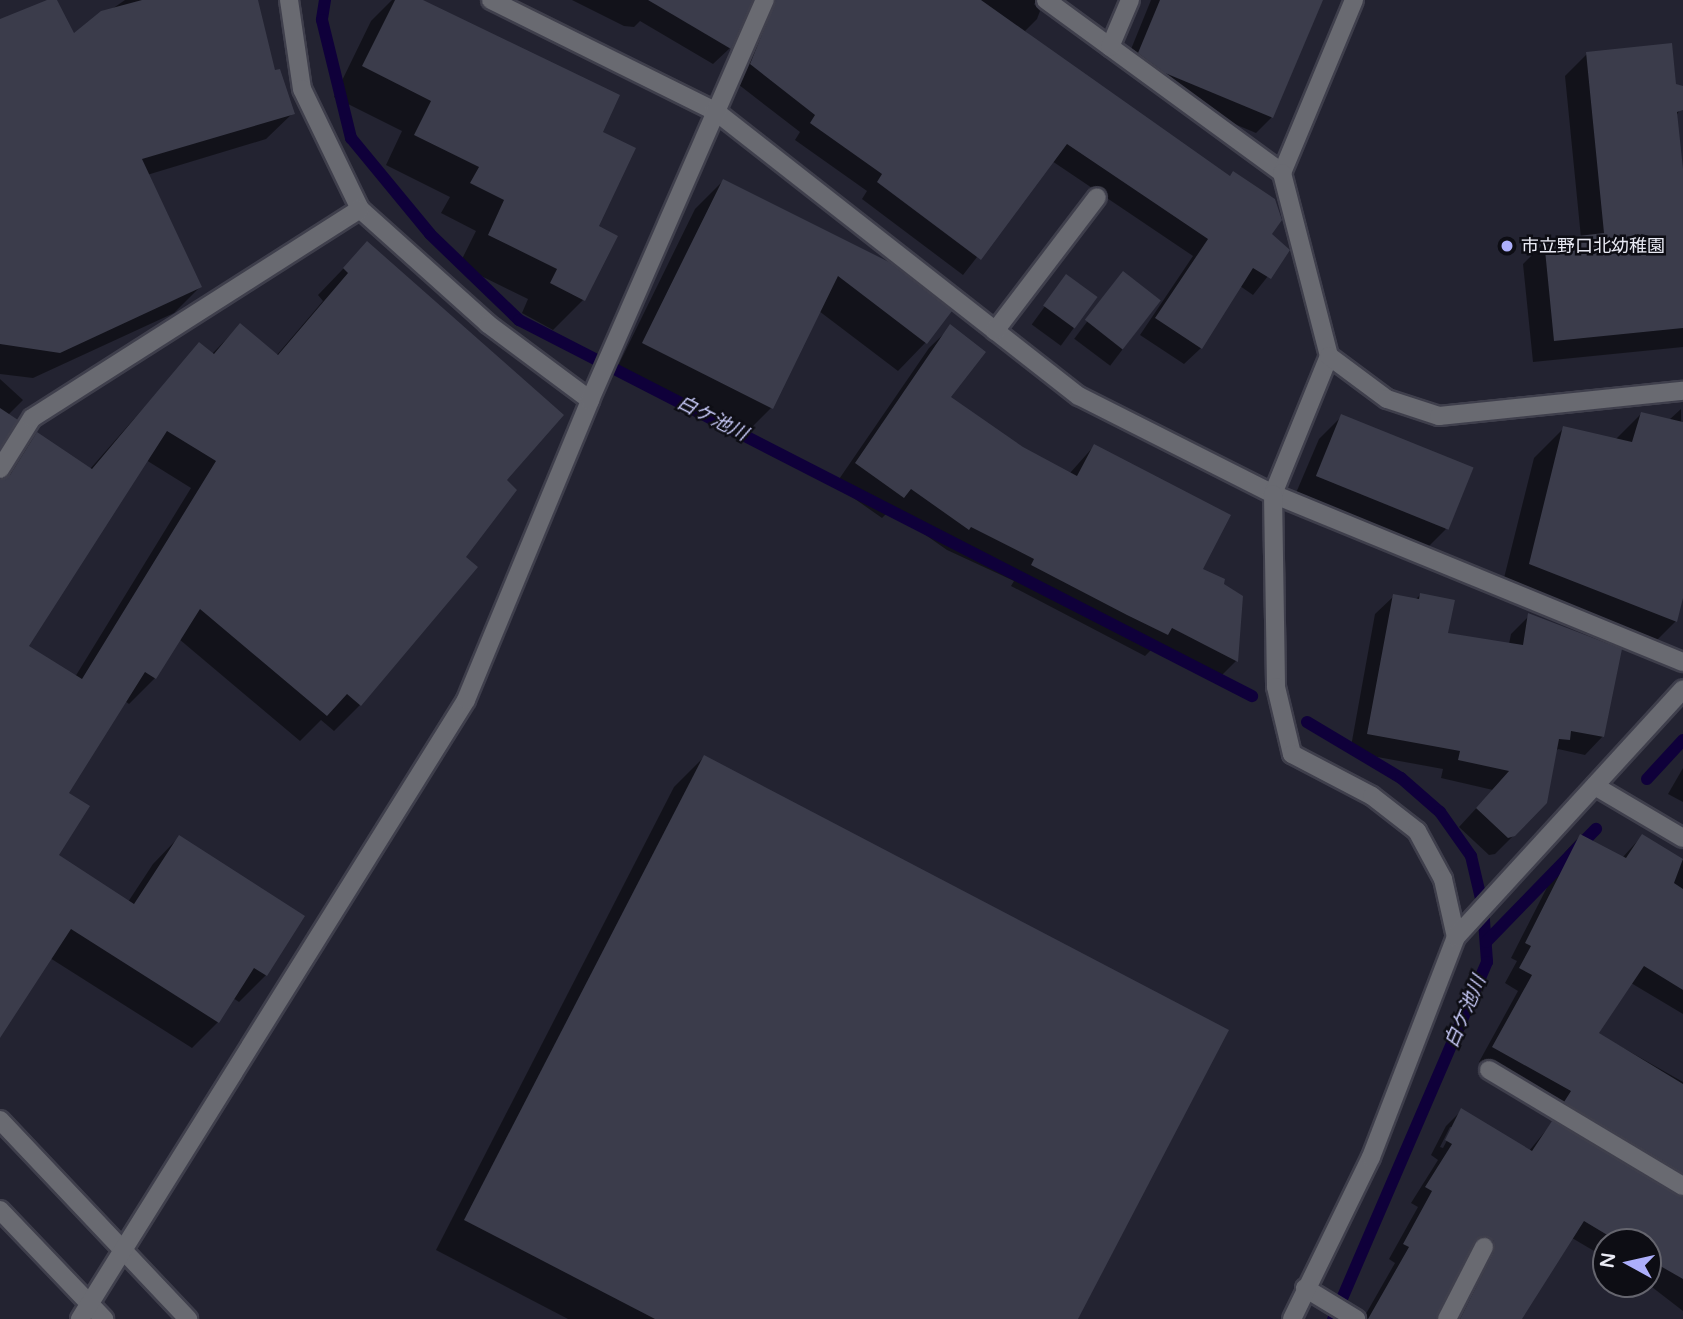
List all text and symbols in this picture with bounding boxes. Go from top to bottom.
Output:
place label: 市立野口北幼稚園 [1521,235,1665,257]
marker: 市立野口北幼稚園 [1499,238,1515,254]
water label: 白ケ池川 [673,392,751,446]
water label: 白ケ池川 [1441,973,1491,1051]
north arrow [1592,1228,1662,1298]
text: N [1596,1251,1620,1269]

